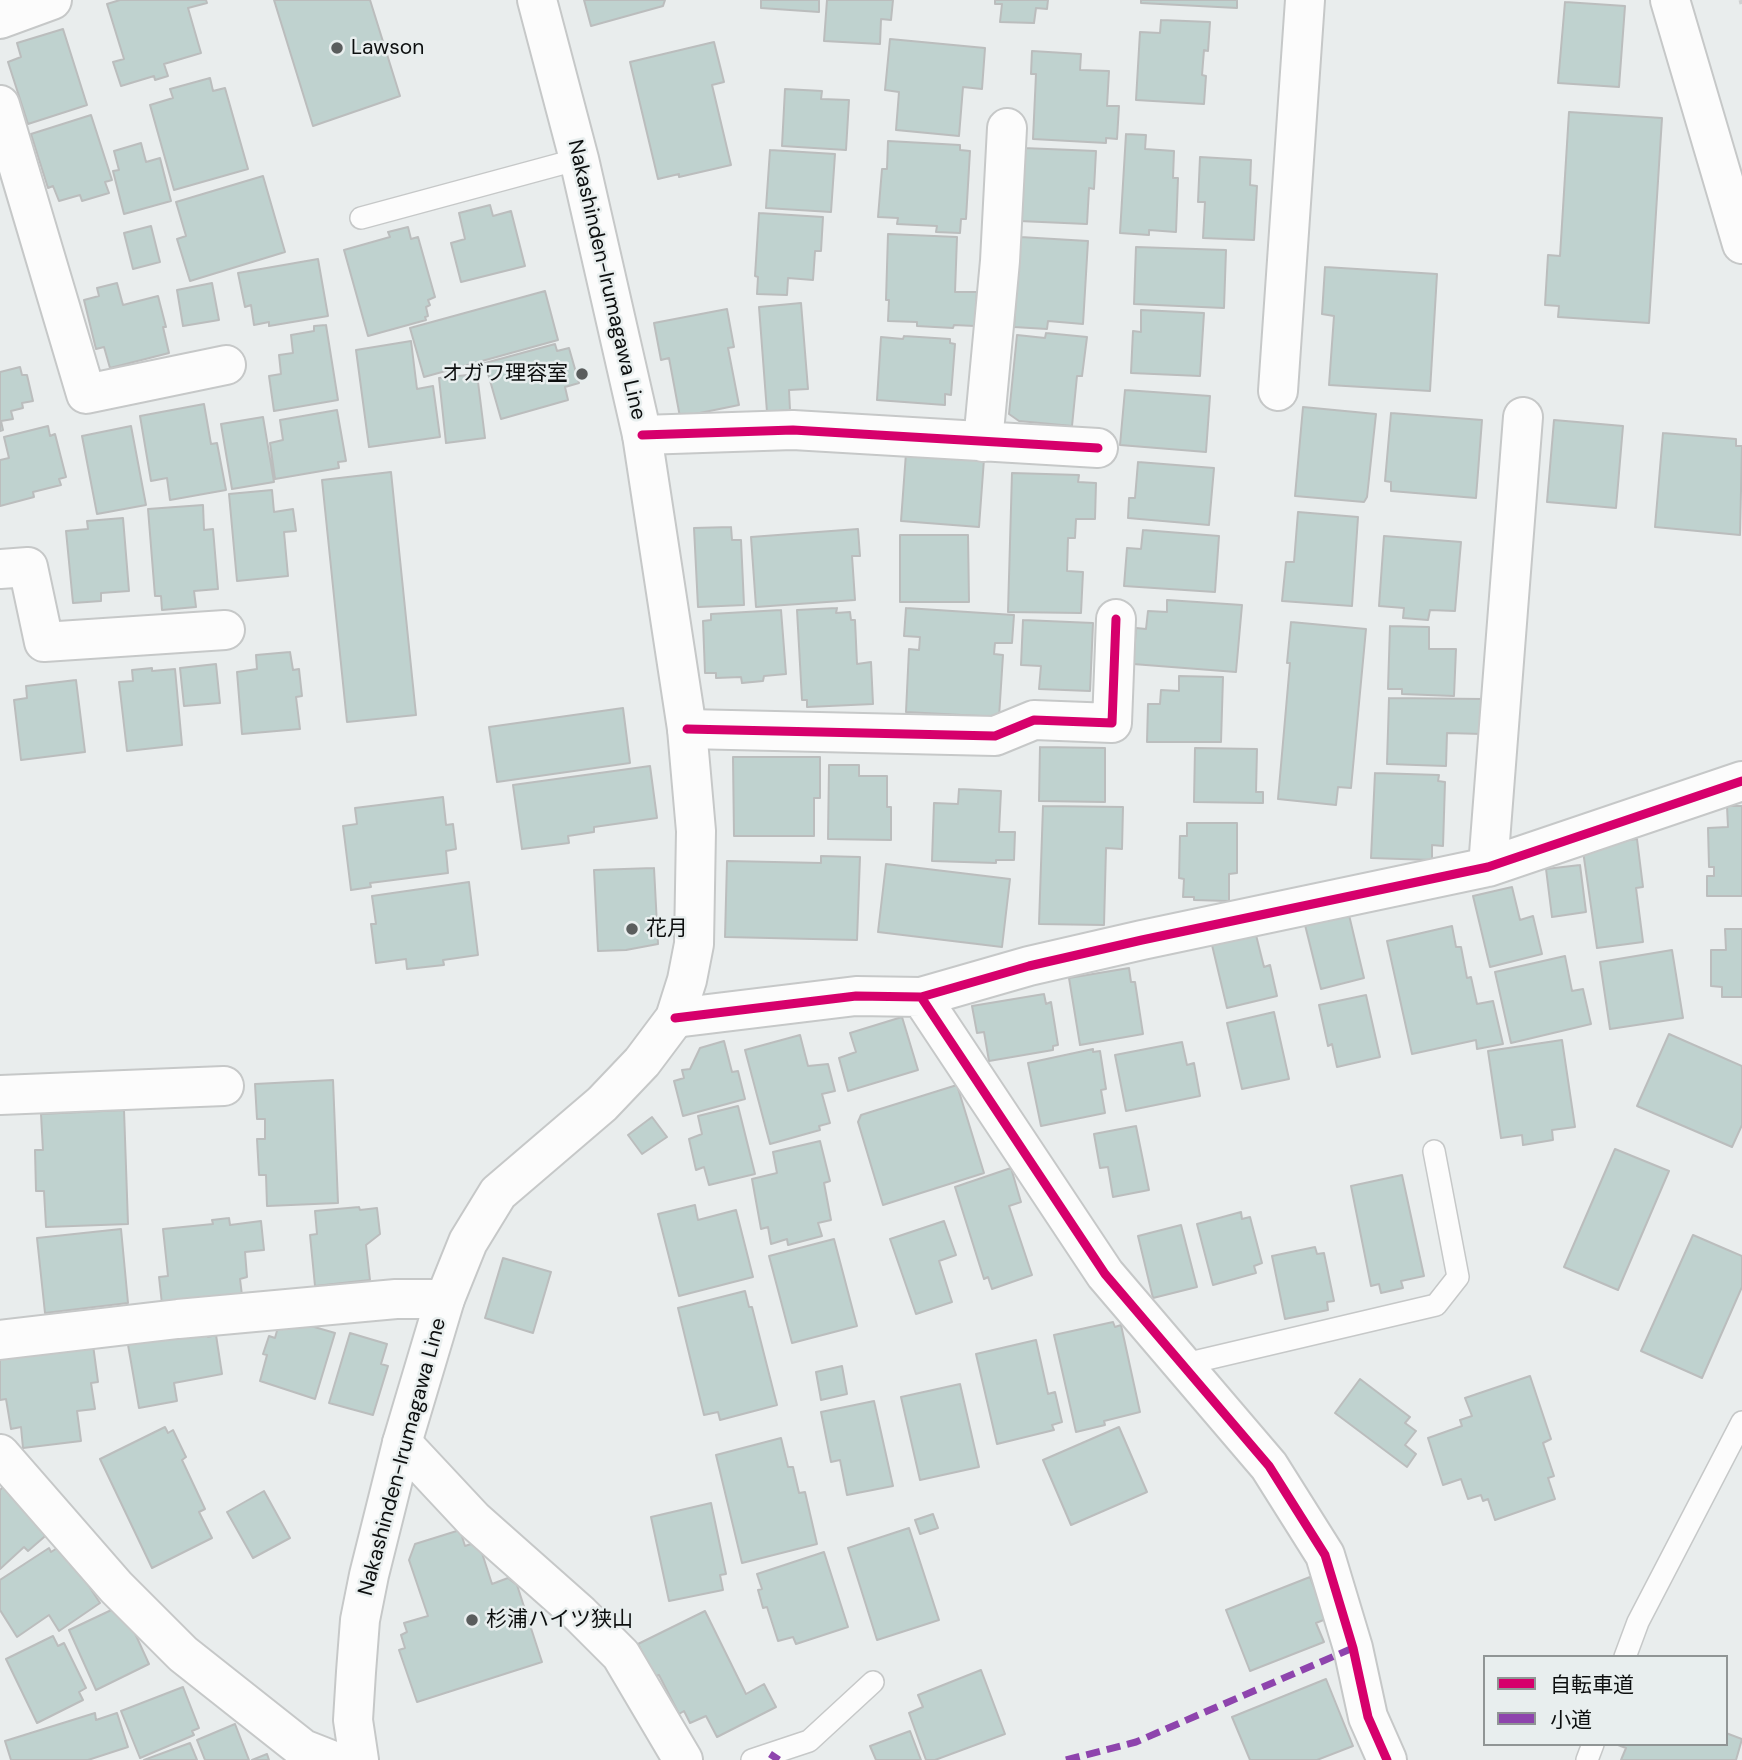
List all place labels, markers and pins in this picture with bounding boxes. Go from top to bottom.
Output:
place label: Lawson [351,35,424,61]
marker: Lawson [329,40,345,56]
place label: オガワ理容室 [442,361,568,387]
marker: オガワ理容室 [574,366,590,382]
place label: 花月 [646,916,688,942]
marker: 花月 [624,921,640,937]
place label: 杉浦ハイツ狭山 [486,1607,633,1633]
marker: 杉浦ハイツ狭山 [464,1612,480,1628]

